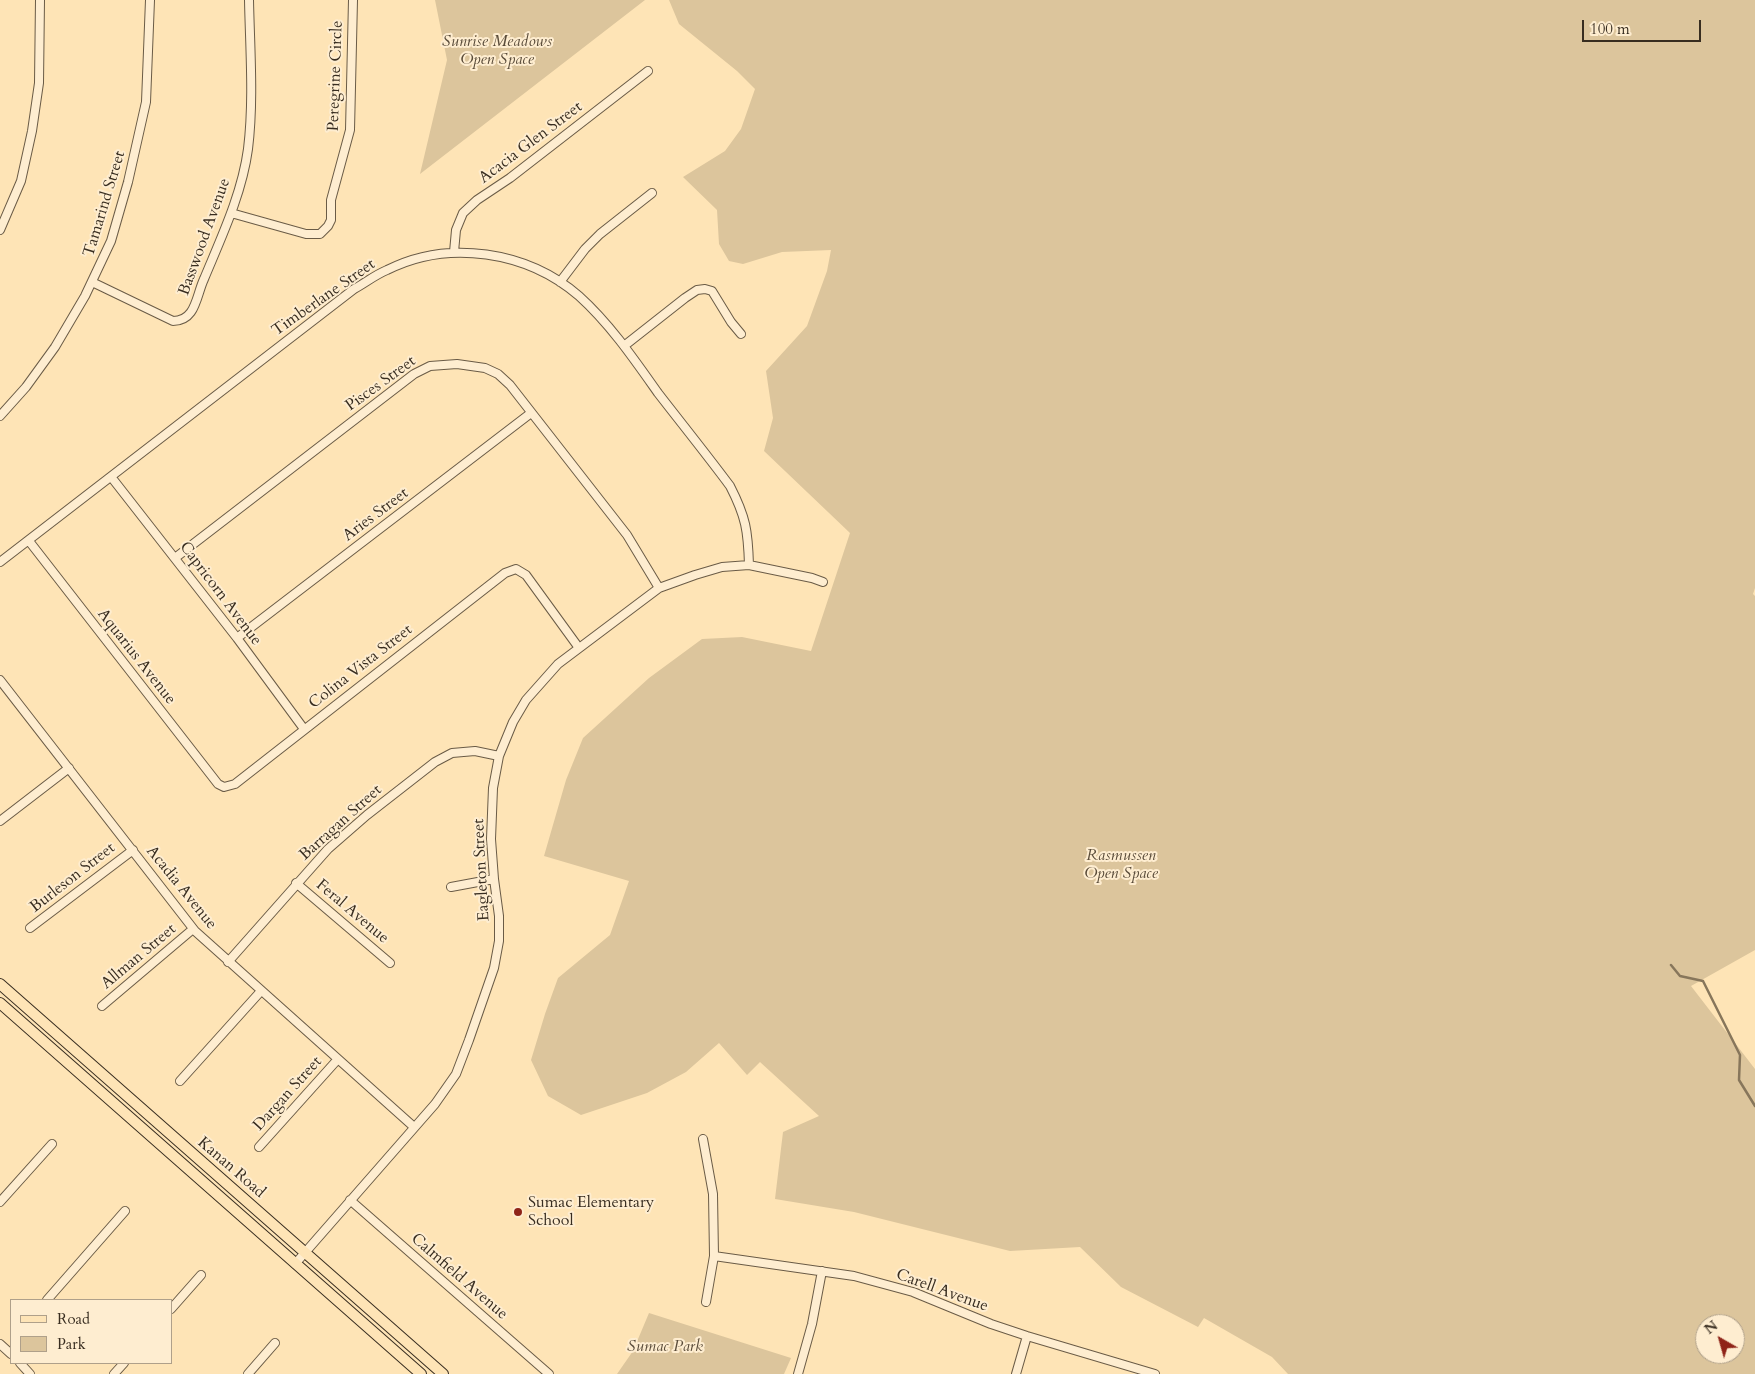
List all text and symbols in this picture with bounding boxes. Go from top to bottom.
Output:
scale bar [1585,10,1704,42]
text: 100 m [1590,19,1630,39]
street label: Peregrine Circle [324,20,348,132]
park label: Sunrise Meadows Open Space [442,32,552,70]
street label: Acacia Glen Street [476,98,586,188]
street label: Tamarind Street [80,149,130,259]
street label: Basswood Avenue [175,176,235,298]
street label: Timberlane Street [269,255,379,341]
street label: Pisces Street [342,352,420,416]
street label: Aries Street [339,484,413,546]
street label: Capricorn Avenue [175,538,265,650]
street label: Aquarius Avenue [93,605,179,709]
street label: Colina Vista Street [305,621,417,713]
street label: Barragan Street [296,781,386,865]
street label: Eagleton Street [470,818,494,922]
street label: Burleson Street [27,839,119,917]
street label: Acadia Avenue [142,842,220,934]
park label: Rasmussen Open Space [1084,846,1158,884]
street label: Feral Avenue [312,876,392,948]
street label: Allman Street [98,920,180,994]
street label: Dargan Street [250,1053,326,1135]
street label: Kanan Road [193,1133,269,1203]
place label: Sumac Elementary School [528,1193,654,1231]
marker: Sumac Elementary School [512,1206,524,1218]
street label: Calmfield Avenue [407,1230,511,1324]
street label: Carell Avenue [893,1265,991,1317]
legend [10,1299,172,1364]
text: Road [57,1309,90,1329]
north arrow [1695,1314,1745,1364]
text: N [1700,1316,1722,1339]
text: Park [57,1334,86,1354]
park label: Sumac Park [627,1337,703,1357]

